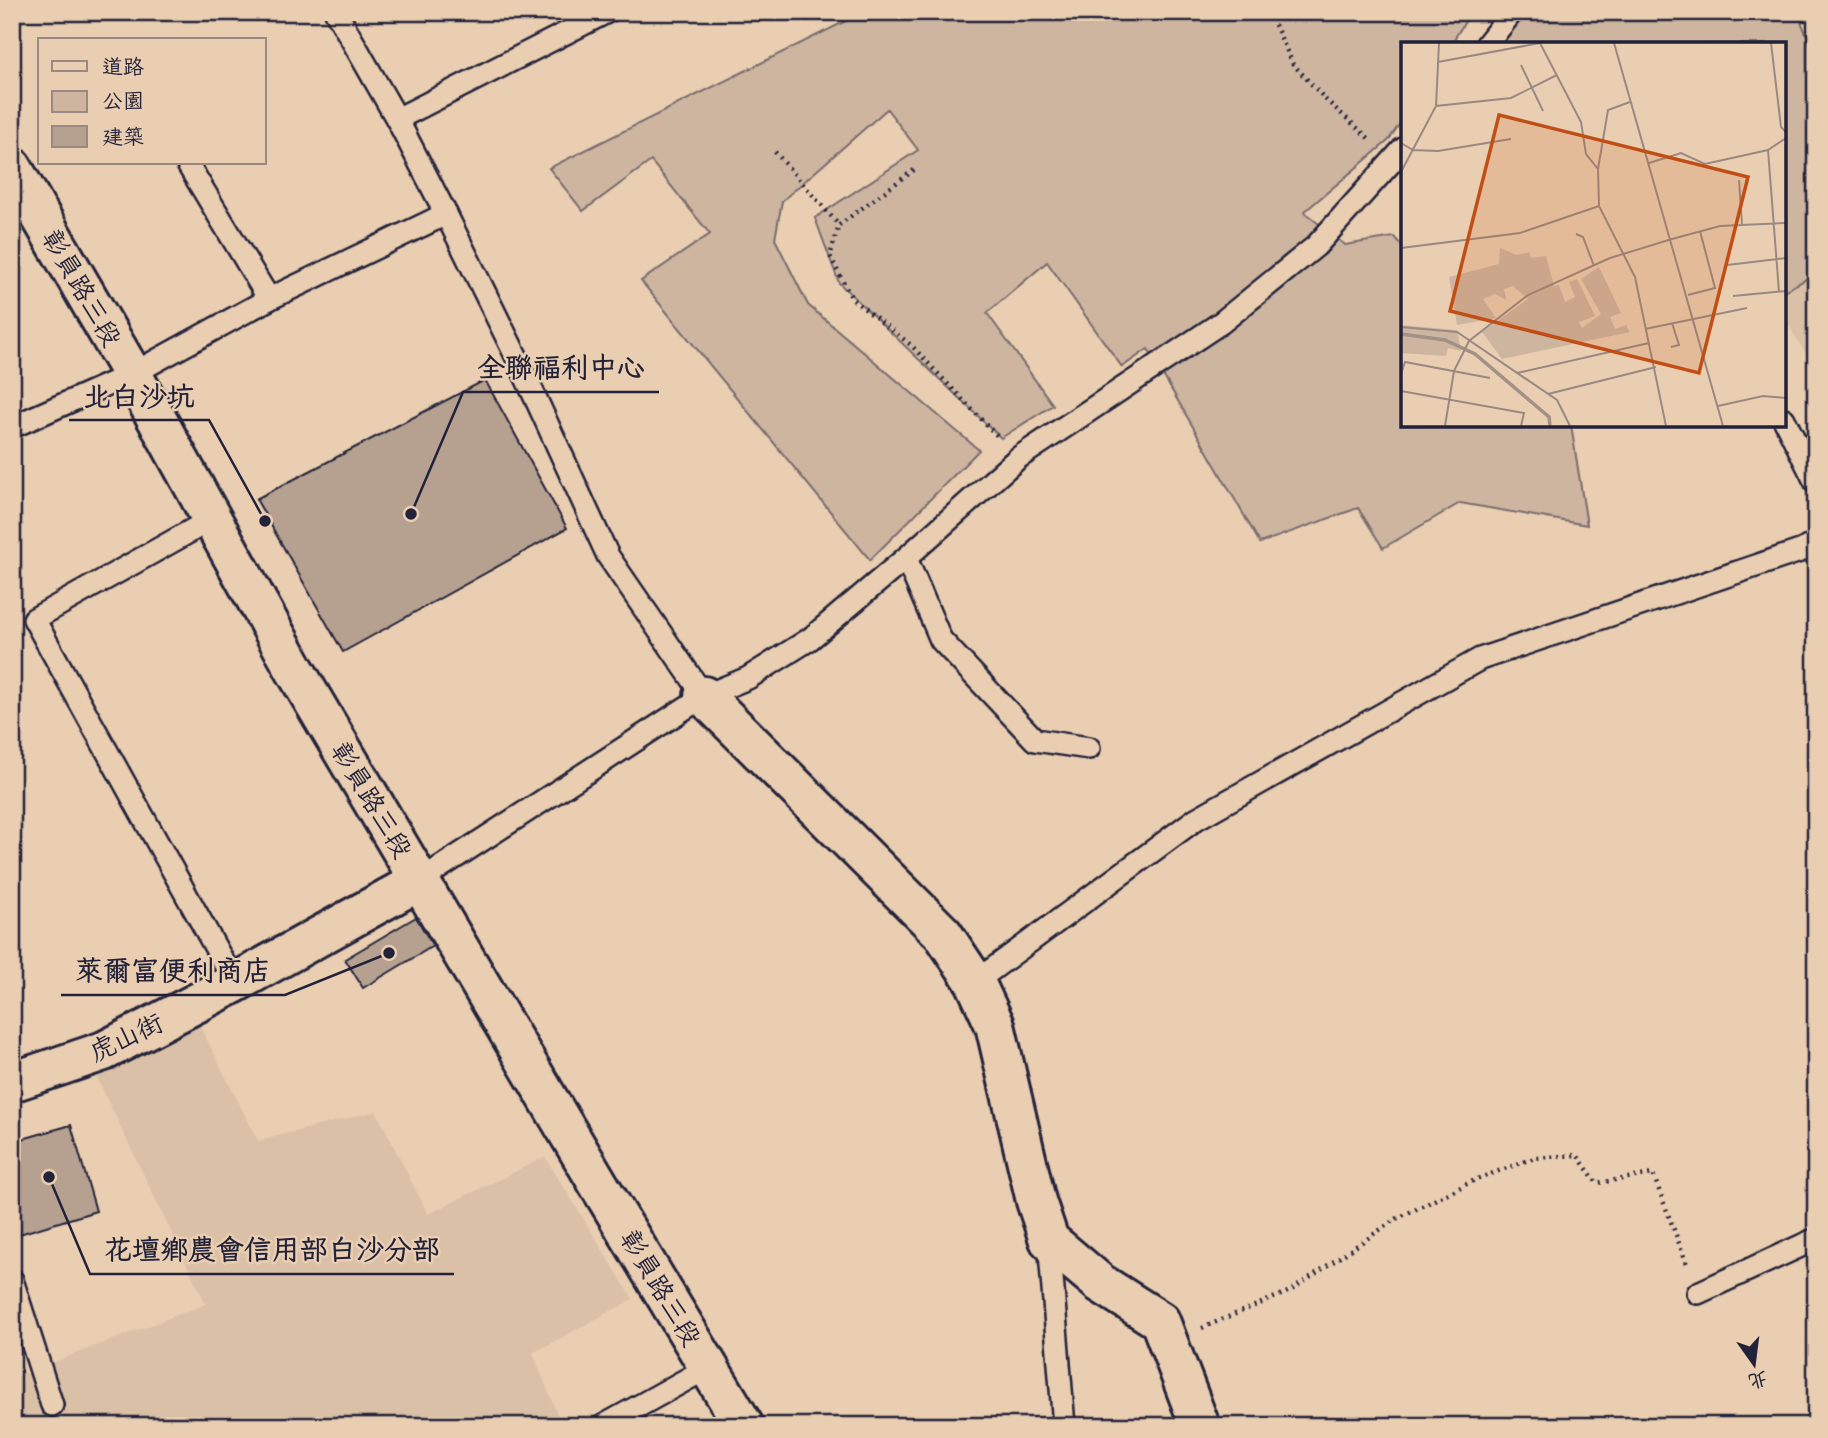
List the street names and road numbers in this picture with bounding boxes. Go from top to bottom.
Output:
street label: 彰員路三段 [35,223,130,353]
street label: 彰員路三段 [324,735,421,864]
street label: 虎山街 [83,1004,169,1069]
street label: 彰員路三段 [613,1223,710,1352]

